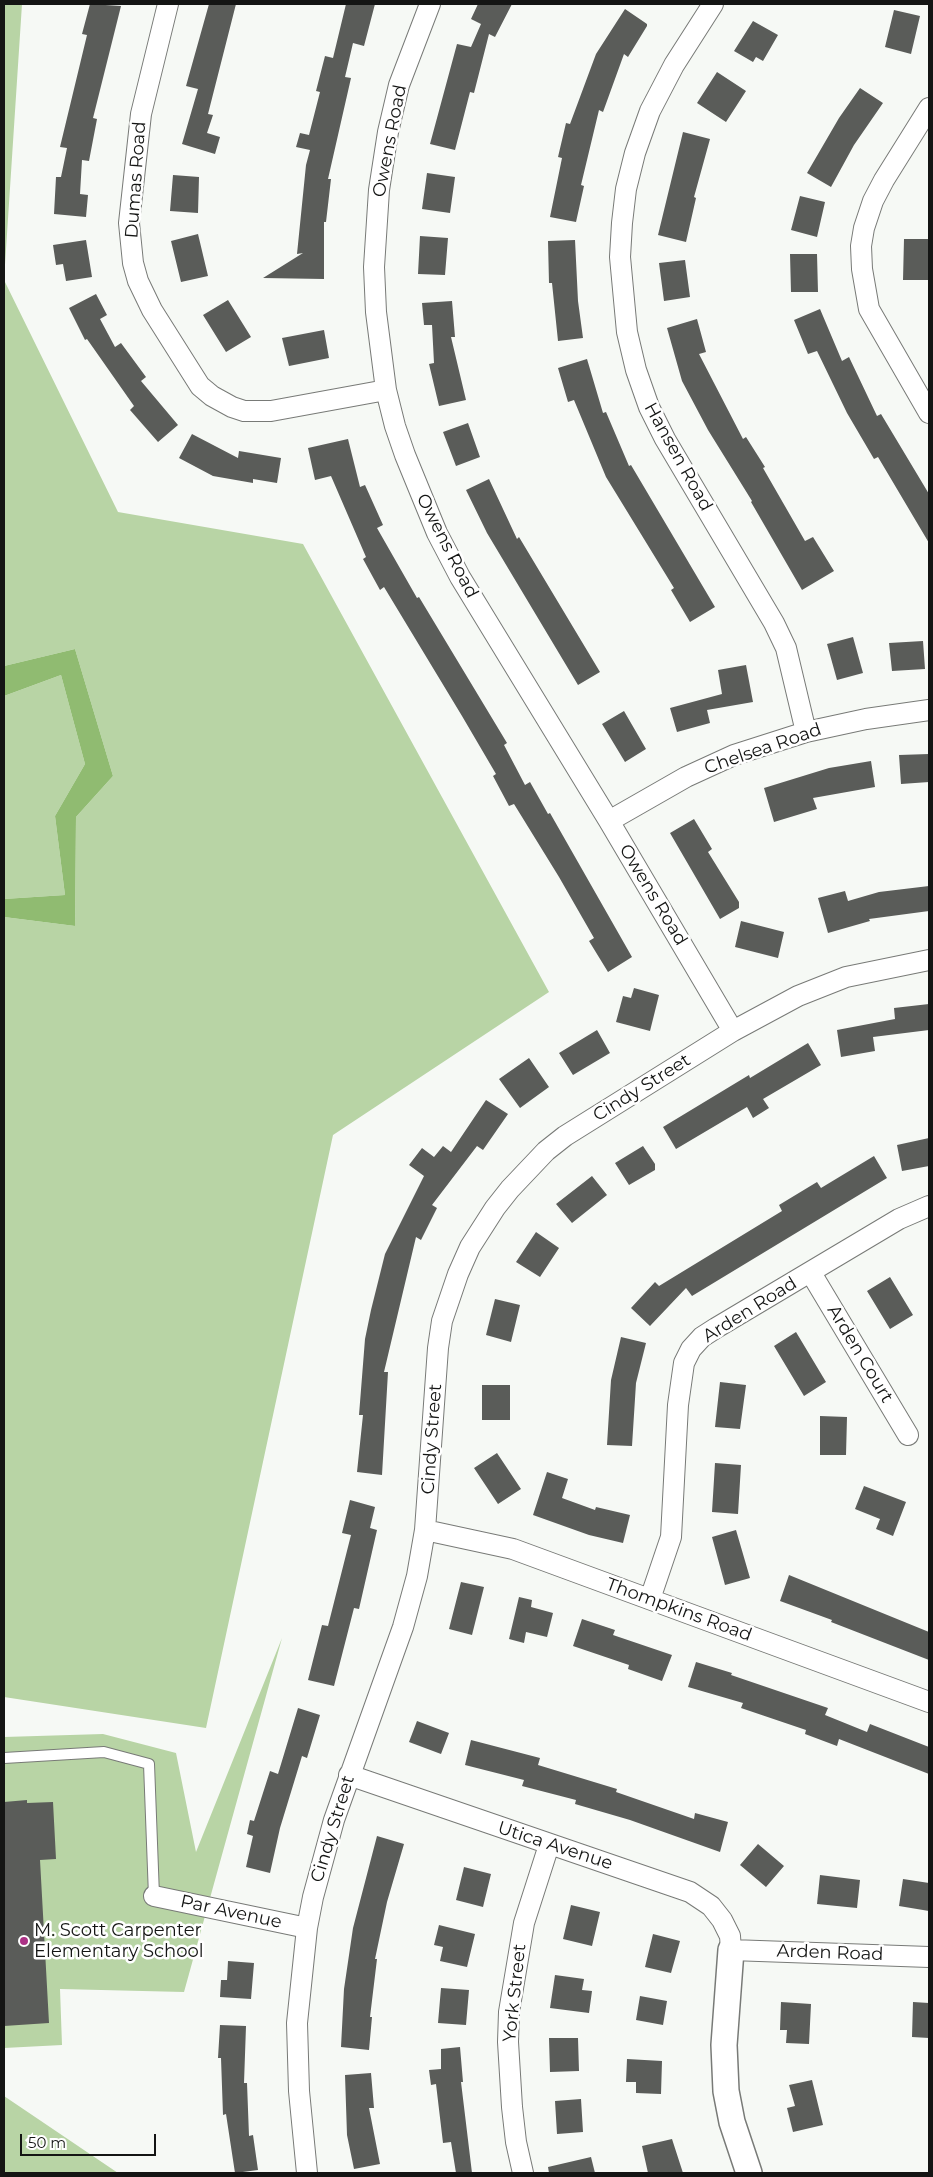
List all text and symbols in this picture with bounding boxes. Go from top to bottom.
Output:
street label: Owens Road [368,83,412,199]
street label: Dumas Road [121,121,151,239]
street label: Hansen Road [639,399,717,515]
street label: Owens Road [411,490,483,602]
street label: Chelsea Road [702,719,824,779]
street label: Owens Road [614,840,692,950]
street label: Cindy Street [589,1049,695,1127]
street label: Arden Road [699,1273,801,1347]
street label: Arden Court [822,1301,898,1407]
street label: Cindy Street [417,1383,447,1495]
street label: Thompkins Road [603,1574,755,1646]
street label: Cindy Street [306,1773,360,1885]
street label: Utica Avenue [495,1817,615,1875]
street label: Par Avenue [178,1891,284,1933]
place label: M. Scott Carpenter Elementary School [34,1920,204,1962]
marker: M. Scott Carpenter Elementary School [18,1935,30,1947]
street label: Arden Road [776,1940,884,1966]
street label: York Street [499,1943,531,2043]
scale bar [22,2124,159,2156]
text: 50 m [28,2133,66,2152]

